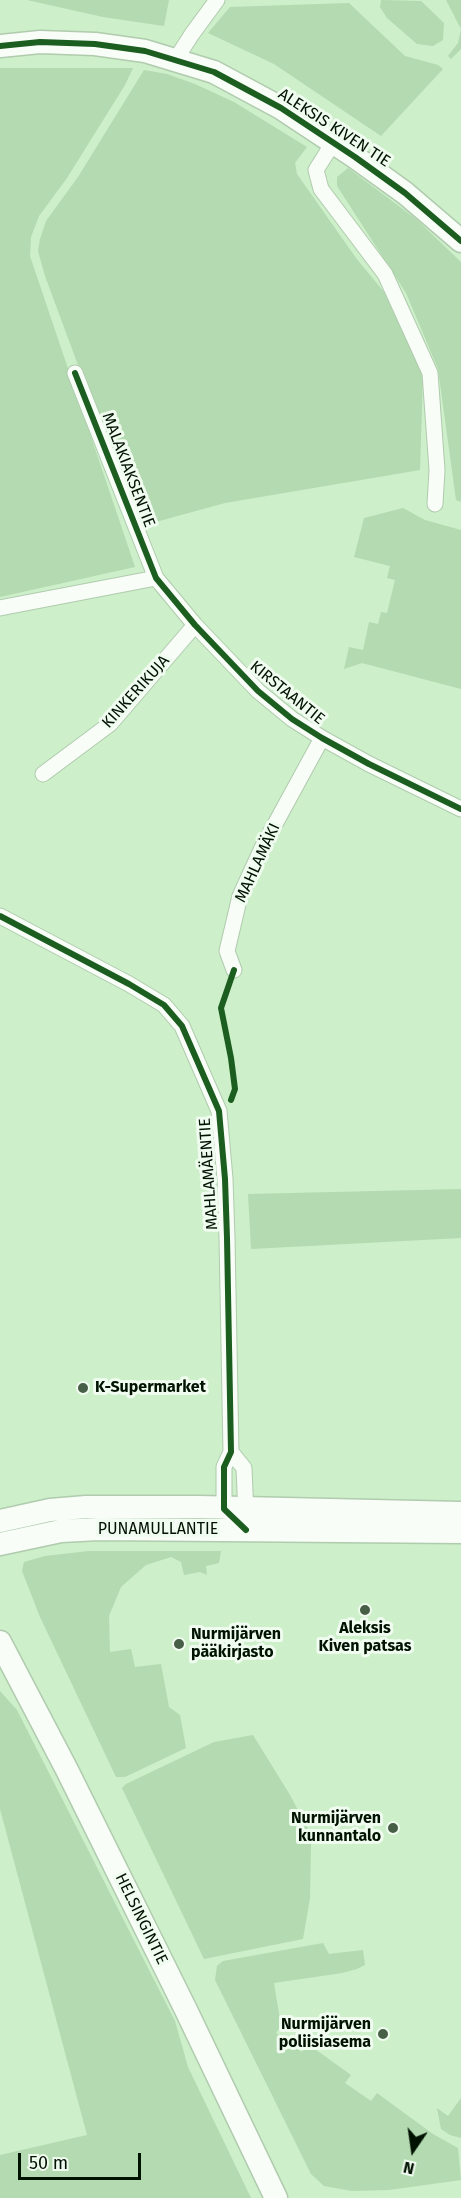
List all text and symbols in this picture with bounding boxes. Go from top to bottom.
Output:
street label: ALEKSIS KIVEN TIE [274,85,394,171]
street label: MALAKIAKSENTIE [97,410,159,530]
street label: KINKERIKUJA [98,652,174,732]
street label: KIRSTAANTIE [246,657,328,729]
street label: MAHLAMÄKI [231,820,285,906]
street label: MAHLAMÄENTIE [196,1117,222,1231]
place label: K-Supermarket [95,1378,206,1398]
marker: K-Supermarket [76,1381,90,1395]
street label: PUNAMULLANTIE [98,1520,218,1540]
marker: Aleksis Kiven patsas [358,1603,372,1617]
place label: Aleksis Kiven patsas [319,1619,411,1657]
place label: Nurmijärven pääkirjasto [191,1625,281,1663]
marker: Nurmijärven pääkirjasto [172,1637,186,1651]
place label: Nurmijärven kunnantalo [291,1809,381,1847]
marker: Nurmijärven kunnantalo [386,1821,400,1835]
street label: HELSINGINTIE [111,1870,171,1968]
place label: Nurmijärven poliisiasema [279,2015,371,2053]
marker: Nurmijärven poliisiasema [376,2027,390,2041]
north arrow [383,2120,443,2180]
scale bar [21,2141,144,2179]
text: 50 m [29,2152,68,2174]
text: N [402,2158,416,2178]

